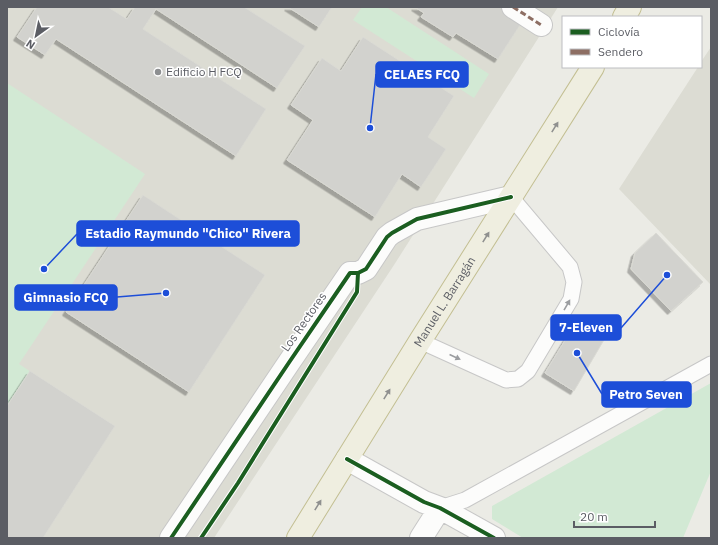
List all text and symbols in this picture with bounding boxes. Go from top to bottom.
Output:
north arrow [16,16,56,56]
legend [562,16,702,68]
text: Ciclovía [598,24,640,39]
text: N [23,36,38,52]
text: Sendero [598,44,643,59]
callout: CELAES FCQ [376,62,468,87]
place label: Edificio H FCQ [166,64,242,79]
text: CELAES FCQ [384,66,460,83]
marker: Edificio H FCQ [153,67,163,77]
one-way arrow [551,122,559,132]
callout: Estadio Raymundo "Chico" Rivera [77,221,299,246]
text: Estadio Raymundo "Chico" Rivera [85,225,291,242]
one-way arrow [482,231,489,243]
street label: Manuel L. Barragán [410,254,478,350]
callout: Gimnasio FCQ [15,285,117,310]
text: Gimnasio FCQ [23,289,109,306]
street label: Los Rectores [278,289,330,354]
one-way arrow [564,299,571,311]
callout: 7-Eleven [551,315,621,340]
text: 7-Eleven [559,319,613,336]
one-way arrow [449,354,461,360]
callout: Petro Seven [602,382,691,407]
text: Petro Seven [609,386,683,403]
one-way arrow [383,388,390,400]
one-way arrow [315,499,322,511]
scale bar [574,503,655,529]
text: 20 m [580,509,608,524]

